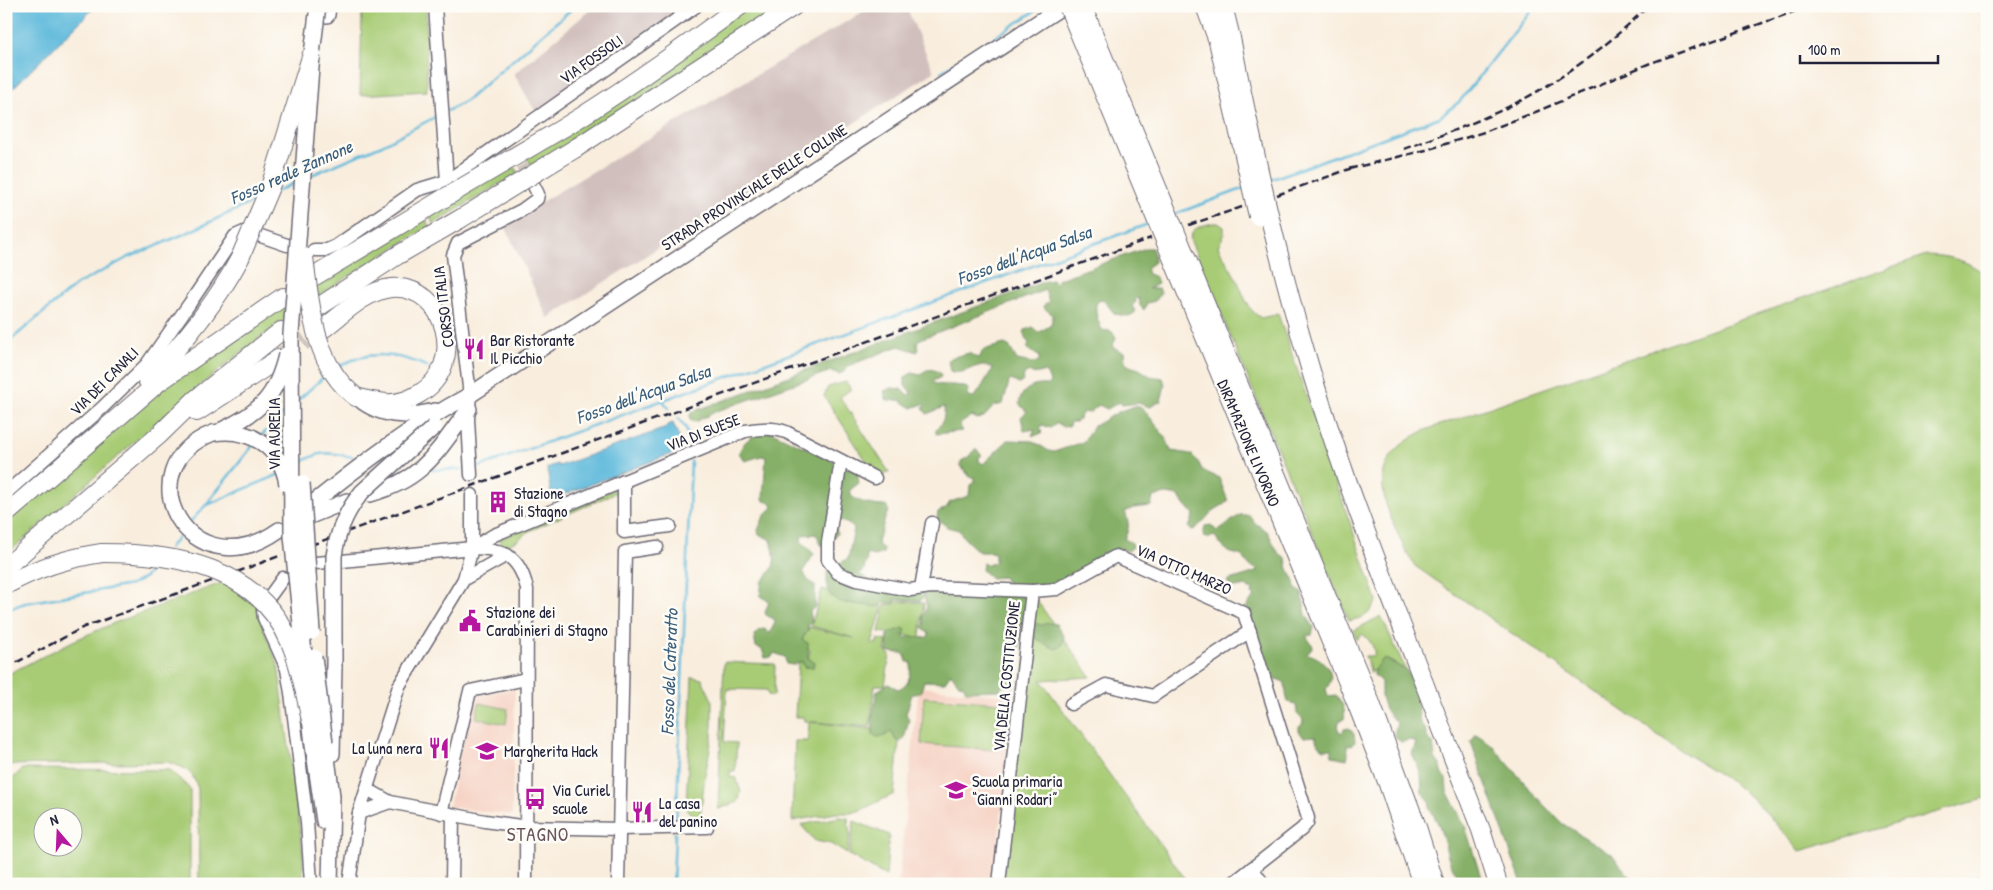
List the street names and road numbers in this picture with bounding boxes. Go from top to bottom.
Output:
street label: VIA FOSSOLI [555,29,627,89]
street label: STRADA PROVINCIALE DELLE COLLINE [657,119,851,255]
street label: CORSO ITALIA [427,265,459,349]
street label: VIA DEI CANALI [65,342,143,420]
street label: DIRAMAZIONE LIVORNO [1212,376,1286,510]
street label: VIA AURELIA [263,397,285,470]
street label: VIA DI SUESE [663,408,743,456]
street label: VIA OTTO MARZO [1133,538,1235,600]
street label: VIA DELLA COSTITUZIONE [987,600,1025,752]

